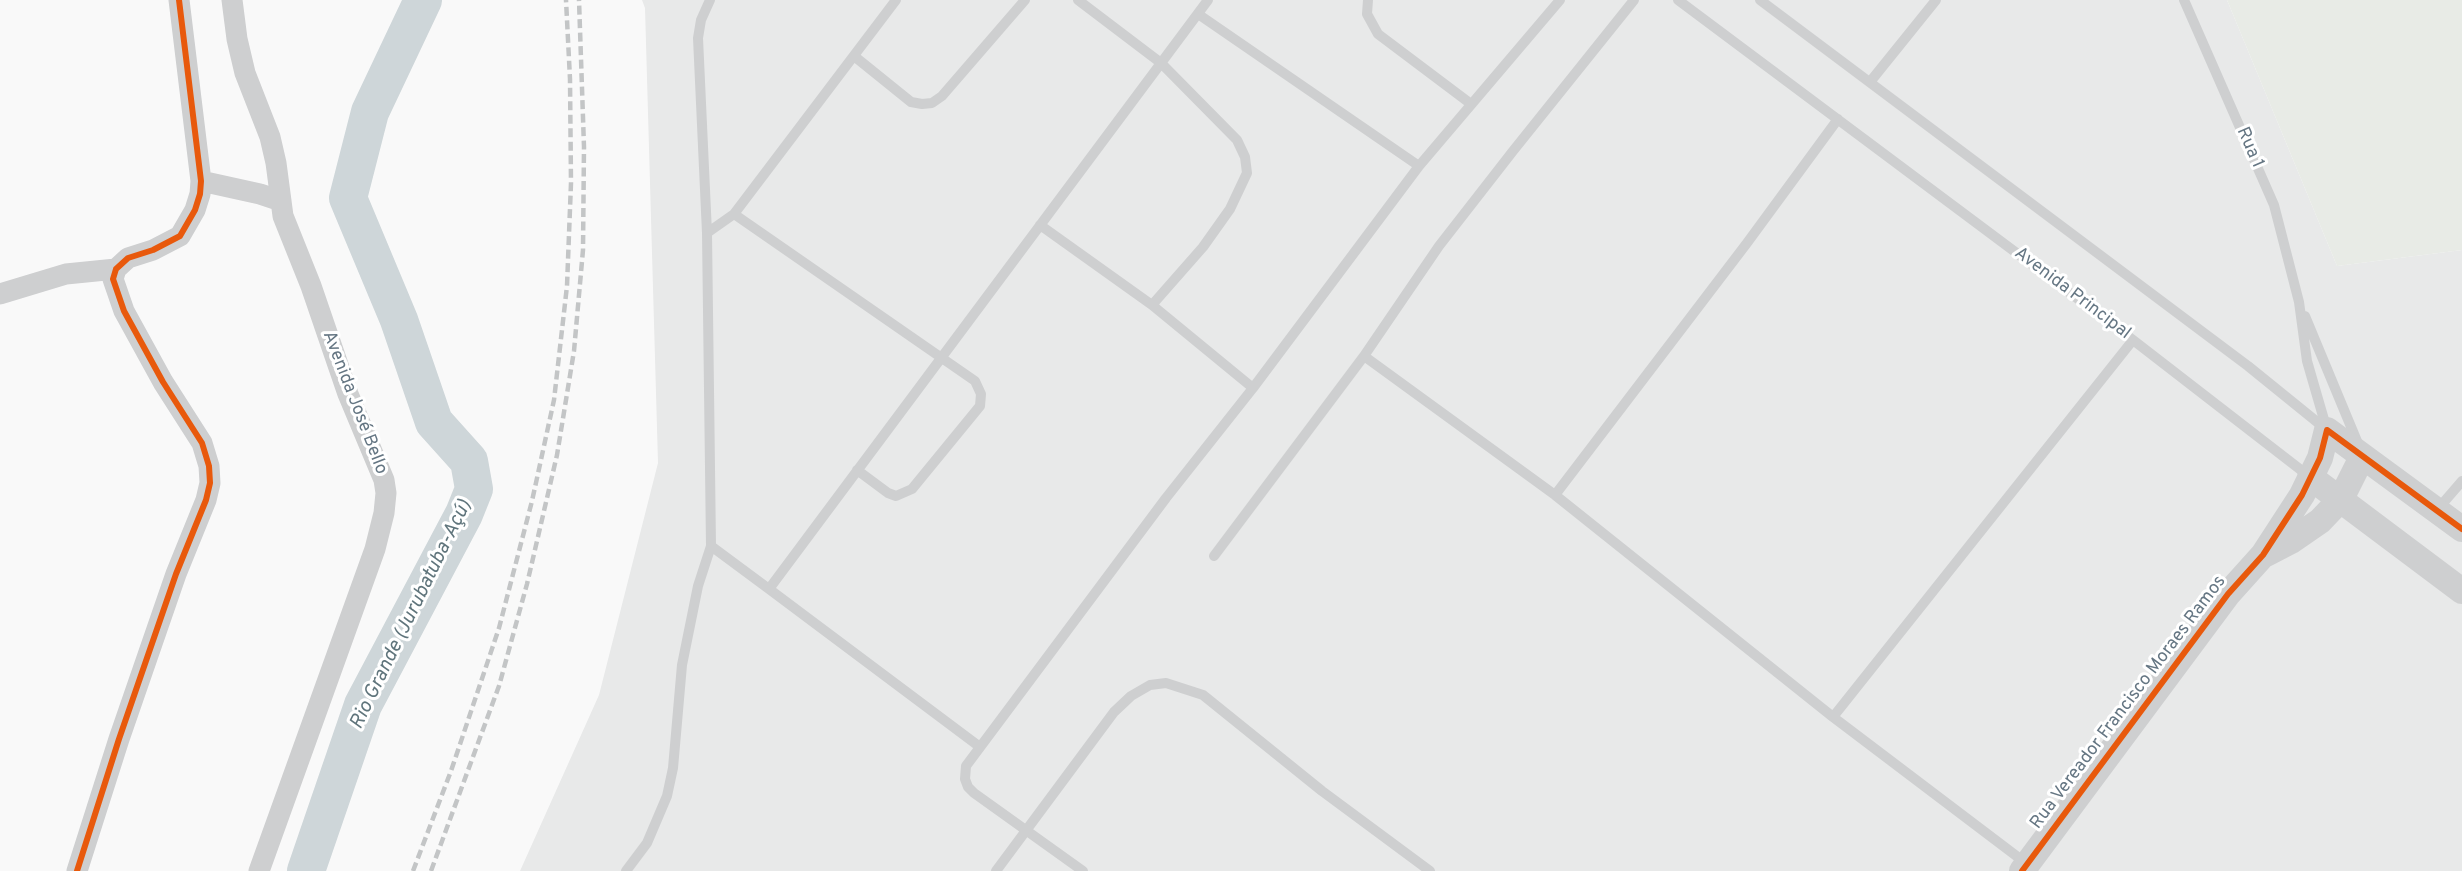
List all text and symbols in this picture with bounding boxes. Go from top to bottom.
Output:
street label: Rua 1 [2231,124,2267,172]
street label: Avenida Principal [2010,243,2134,345]
street label: Avenida José Bello [317,328,391,478]
water label: Rio Grande (Jurubatuba-Açú) [346,496,478,734]
street label: Rua Vereador Francisco Moraes Ramos [2027,572,2231,834]

